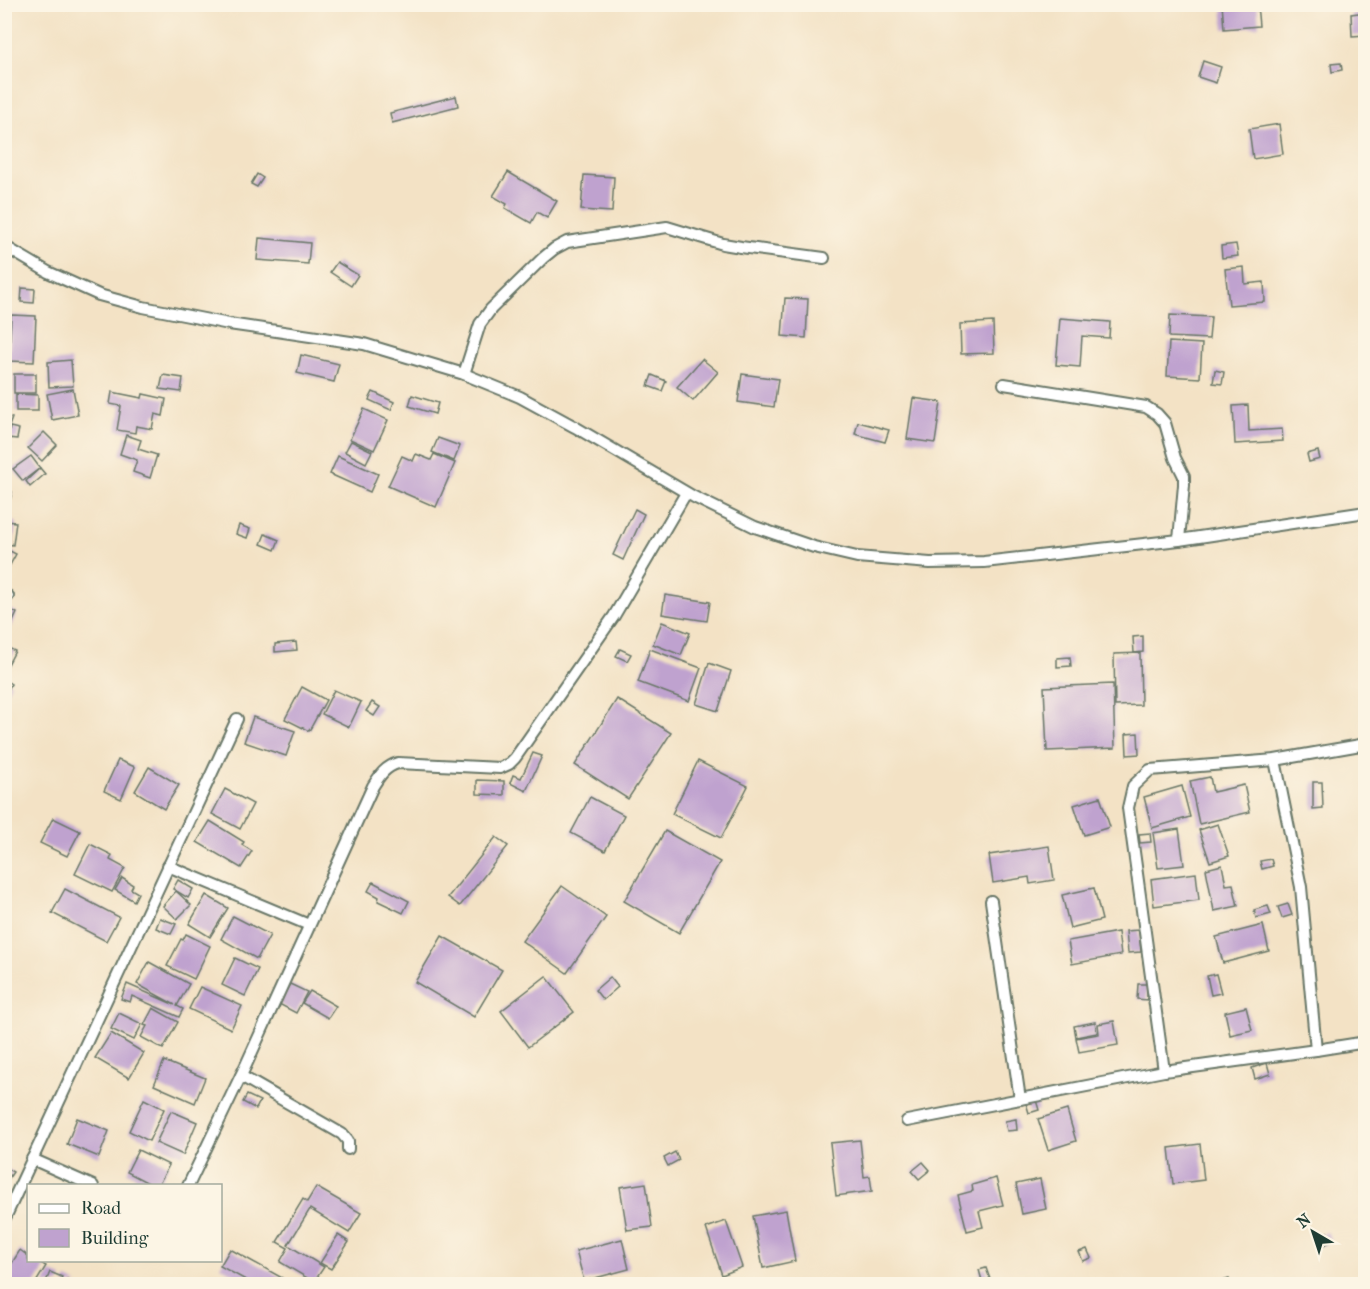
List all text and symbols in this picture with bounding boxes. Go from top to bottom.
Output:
legend [27,1184,222,1262]
text: Road [81,1198,121,1219]
north arrow [1283,1202,1343,1262]
text: N [1293,1209,1315,1232]
text: Building [81,1228,149,1249]

